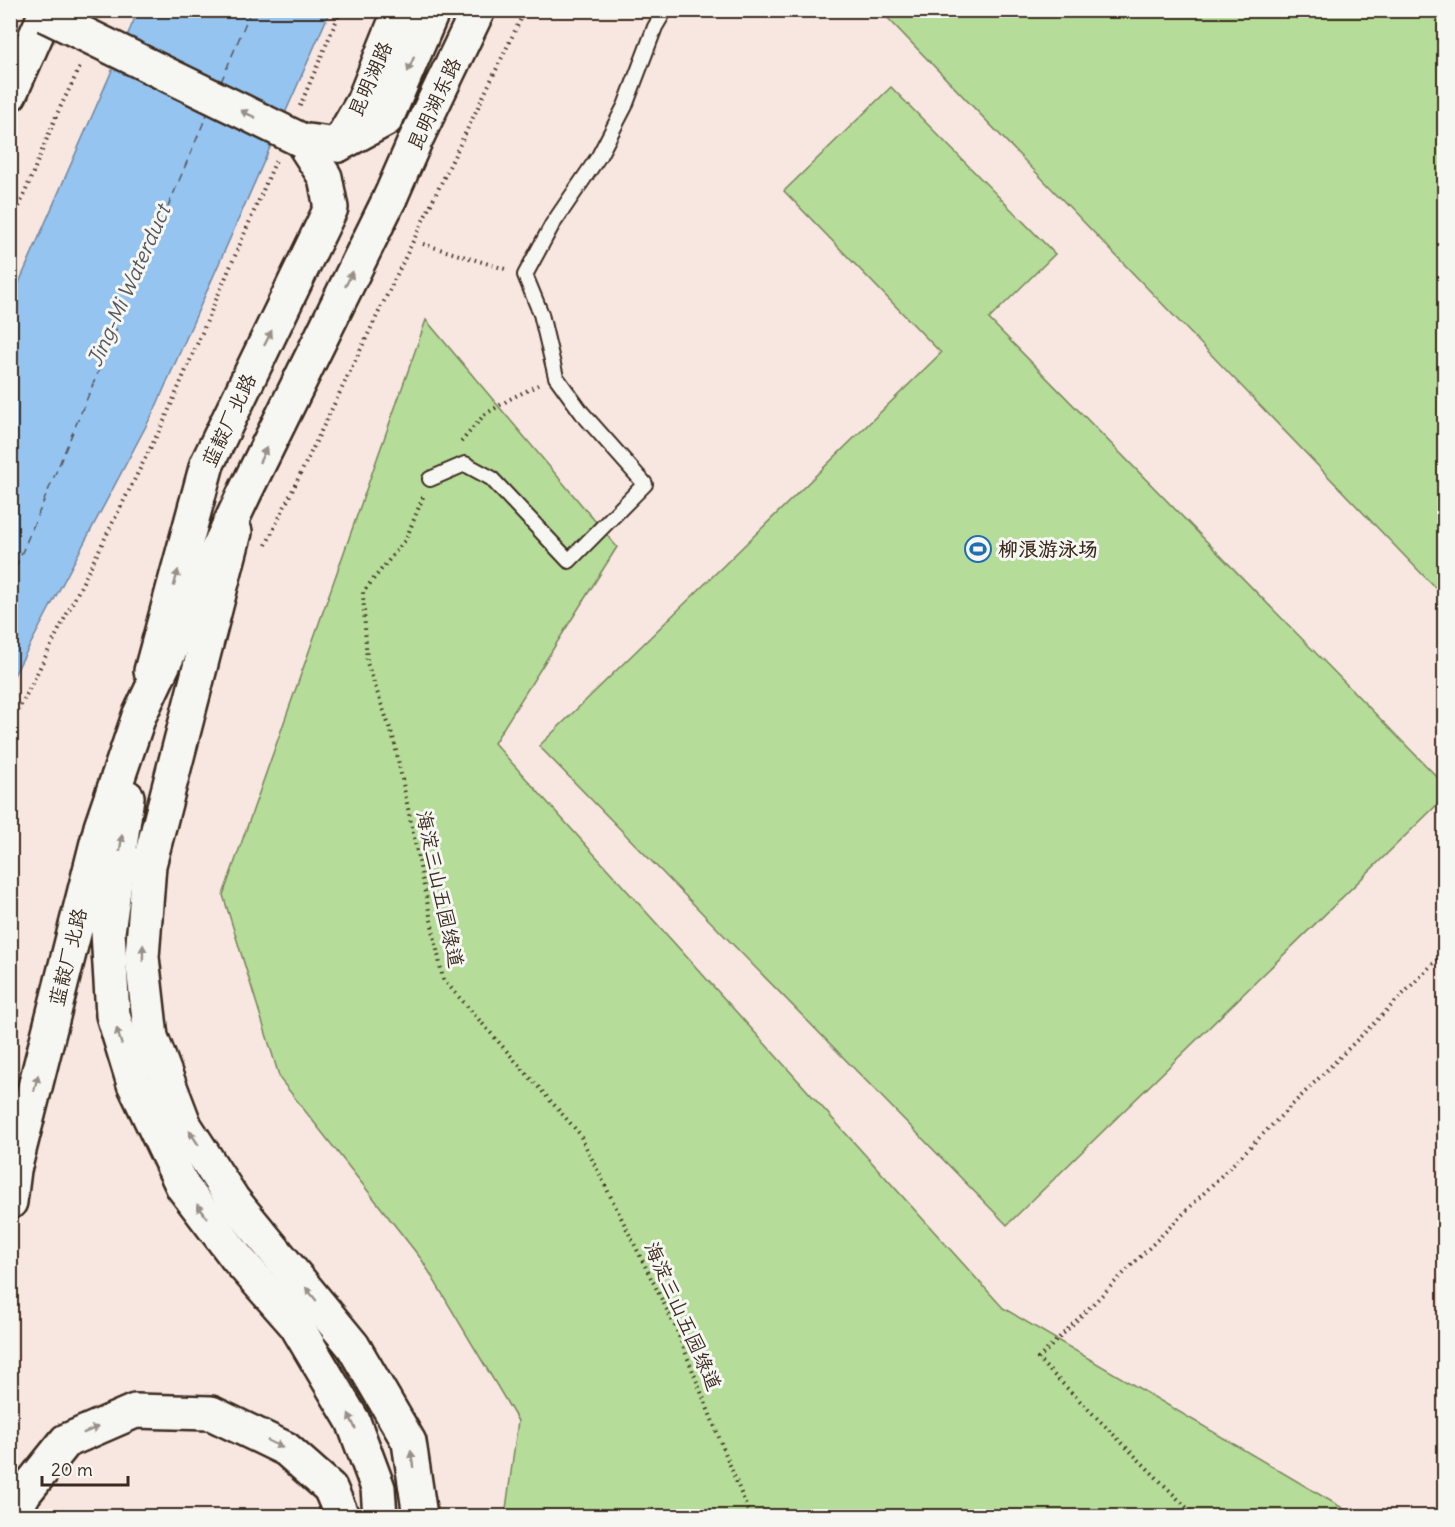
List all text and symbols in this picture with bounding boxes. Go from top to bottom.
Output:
street label: 昆明湖路 [342,36,398,120]
street label: 昆明湖东路 [401,52,466,154]
one-way arrow [406,56,415,73]
one-way arrow [240,110,257,119]
water label: Jing-Mi Waterduct [81,198,177,371]
one-way arrow [344,271,354,288]
one-way arrow [263,330,272,347]
street label: 蓝靛厂北路 [196,368,261,470]
one-way arrow [259,446,268,463]
sports icon: 柳浪游泳场 [963,534,993,564]
place label: 柳浪游泳场 [998,536,1098,561]
one-way arrow [172,569,181,587]
street label: 海淀三山五园绿道 [412,808,469,970]
one-way arrow [116,833,125,852]
street label: 蓝靛厂北路 [43,904,92,1008]
one-way arrow [138,943,148,962]
one-way arrow [114,1027,123,1045]
one-way arrow [31,1074,41,1092]
one-way arrow [188,1130,199,1147]
one-way arrow [195,1203,208,1219]
street label: 海淀三山五园绿道 [639,1238,727,1394]
one-way arrow [304,1286,317,1302]
one-way arrow [347,1412,357,1430]
one-way arrow [83,1425,101,1435]
one-way arrow [267,1439,284,1449]
scale bar [42,1449,128,1487]
one-way arrow [407,1449,416,1468]
text: 20 m [51,1458,93,1481]

